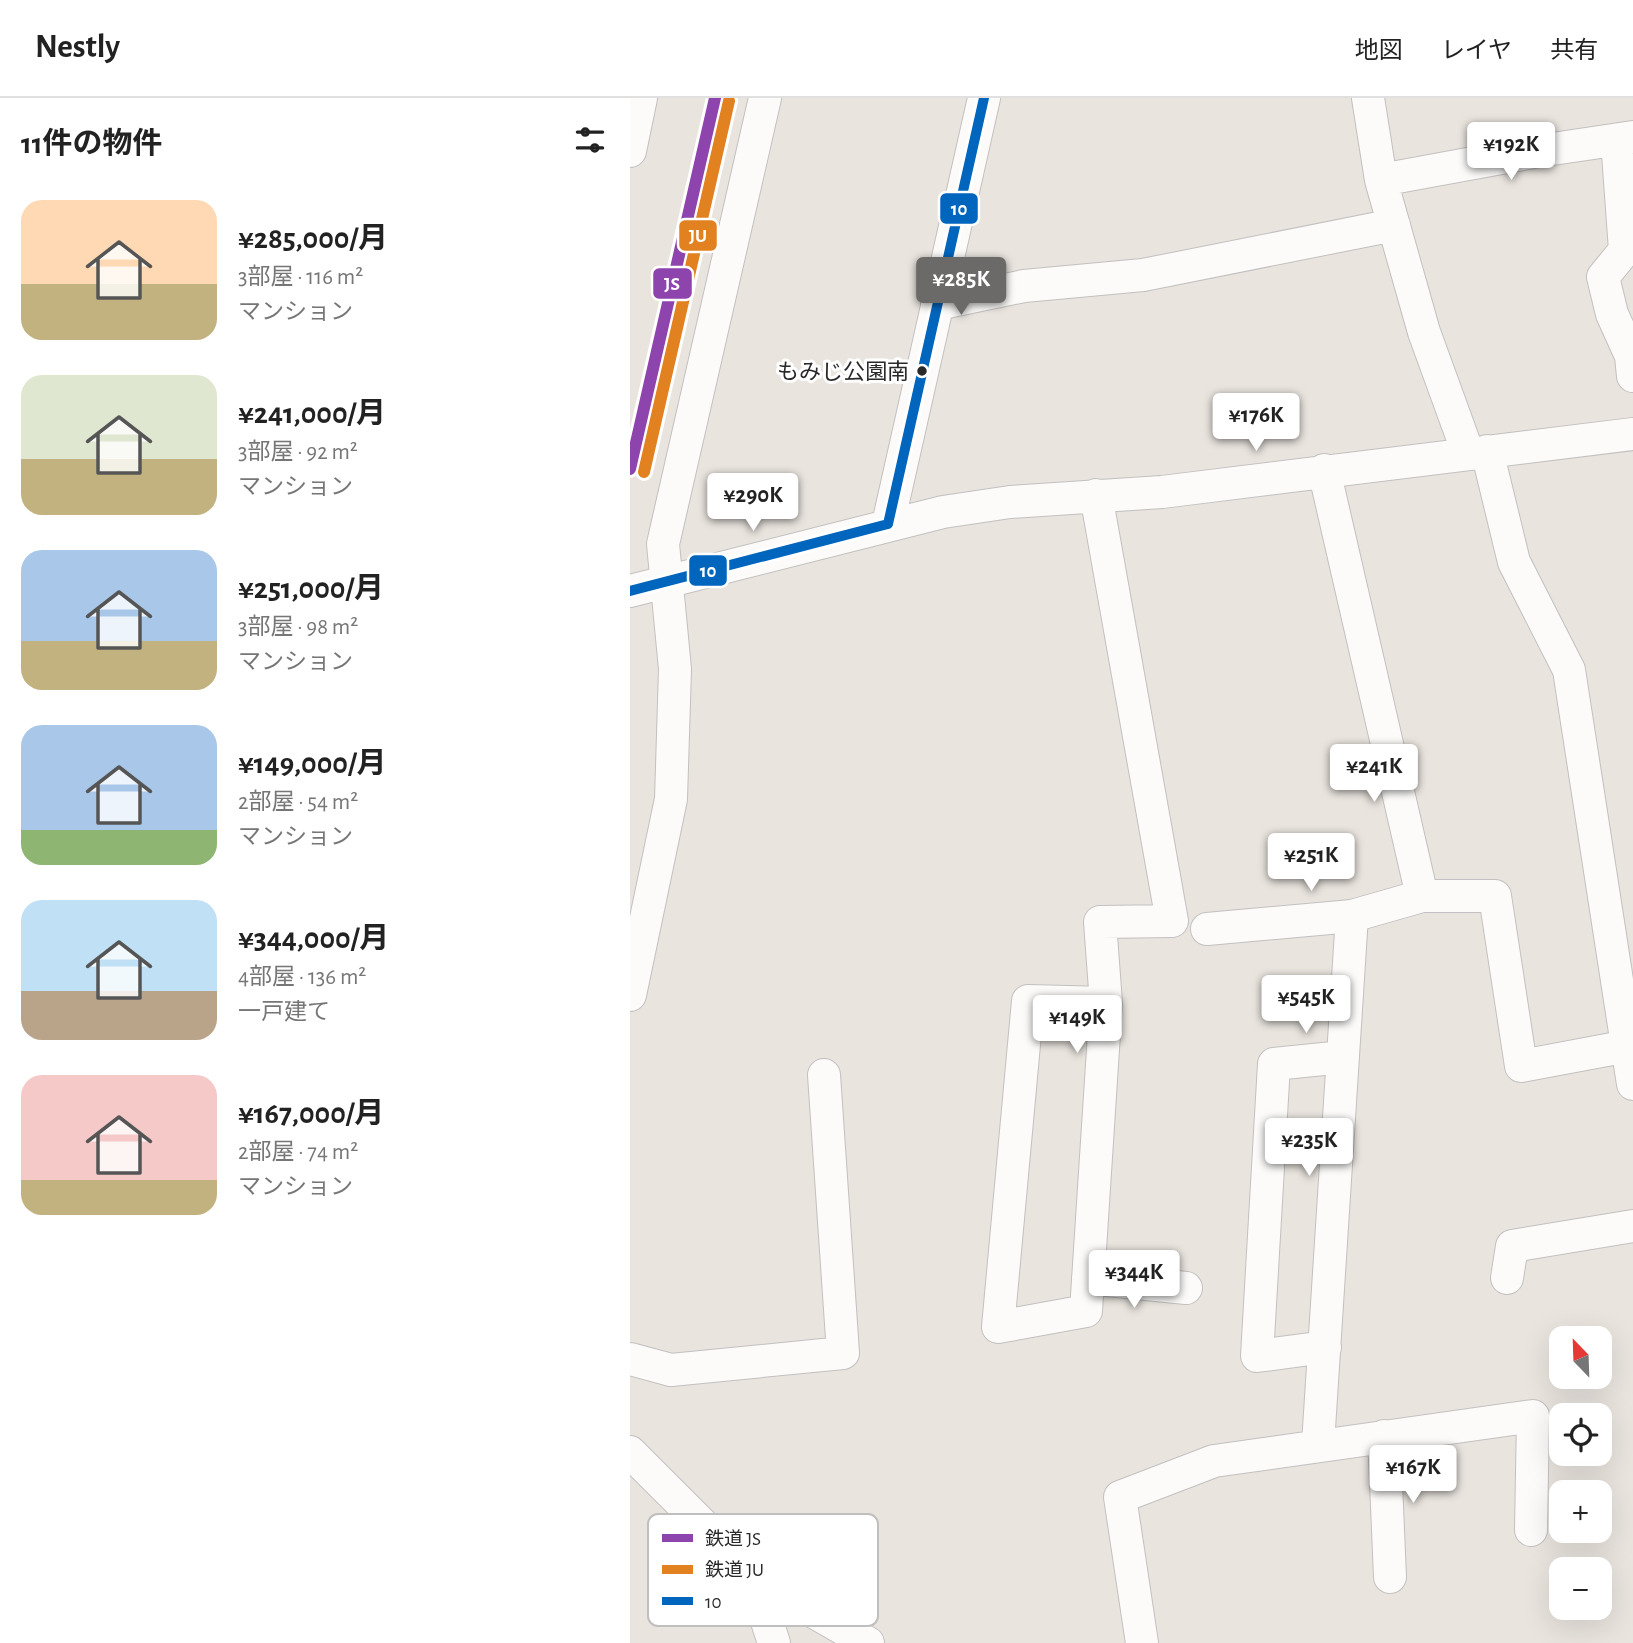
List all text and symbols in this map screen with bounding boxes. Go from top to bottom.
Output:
text: Nestly [35,31,120,64]
text: 地図 [1355,39,1403,63]
text: レイヤ [1441,39,1512,63]
text: 共有 [1550,39,1598,63]
icon: filters [571,121,609,159]
pin: ¥192K [1462,122,1560,182]
text: 11件の物件 [21,129,163,159]
text: ¥192K [1483,133,1539,156]
line badge: 10 [939,192,979,225]
text: 10 [951,200,967,219]
line badge: JU [678,219,718,252]
text: ¥285,000/月 [238,224,388,254]
text: JU [689,227,707,246]
icon: home [77,228,161,312]
pin: ¥285K [912,258,1010,317]
text: 3部屋 · 116 m² [238,266,363,289]
line badge: JS [652,267,693,300]
text: ¥285K [932,268,990,291]
text: JS [664,275,680,294]
text: マンション [238,301,353,324]
place label: もみじ公園南 [777,360,909,383]
marker: もみじ公園南 [915,364,929,378]
pin: ¥176K [1207,394,1305,453]
text: ¥241,000/月 [238,399,386,429]
icon: home [77,403,161,487]
text: ¥176K [1229,404,1283,427]
text: 3部屋 · 92 m² [238,441,358,464]
pin: ¥290K [704,474,802,533]
text: マンション [238,476,353,499]
text: ¥290K [723,484,783,507]
line badge: 10 [688,554,728,587]
text: 10 [700,562,716,581]
text: ¥251,000/月 [238,574,384,604]
icon: home [77,578,161,662]
text: 3部屋 · 98 m² [238,616,358,639]
text: マンション [238,651,353,674]
pin: ¥241K [1325,744,1423,804]
text: ¥149,000/月 [238,749,386,779]
icon: home [77,753,161,837]
text: ¥241K [1346,755,1402,778]
text: 2部屋 · 54 m² [238,791,358,814]
text: マンション [238,826,353,849]
pin: ¥251K [1262,834,1360,893]
text: ¥251K [1284,844,1338,867]
text: ¥344,000/月 [238,924,389,954]
icon: home [77,928,161,1012]
text: 4部屋 · 136 m² [238,966,366,989]
pin: ¥545K [1257,976,1355,1035]
text: ¥545K [1278,986,1334,1009]
pin: ¥149K [1028,996,1126,1055]
text: 一戸建て [238,1001,330,1024]
text: ¥149K [1049,1006,1105,1029]
text: ¥167,000/月 [238,1099,384,1129]
icon: home [77,1103,161,1187]
pin: ¥235K [1260,1118,1358,1178]
text: ¥235K [1281,1129,1337,1152]
text: 2部屋 · 74 m² [238,1141,358,1164]
text: マンション [238,1176,353,1199]
pin: ¥344K [1085,1250,1183,1310]
text: ¥344K [1105,1261,1163,1284]
north arrow [1549,1326,1612,1390]
map controls [1549,1326,1612,1620]
button: locate [1549,1403,1612,1466]
pin: ¥167K [1364,1446,1462,1505]
text: ¥167K [1386,1456,1440,1479]
button: + [1549,1480,1612,1543]
legend [648,1514,878,1626]
text: 鉄道 JS [705,1529,761,1549]
button: − [1549,1557,1612,1620]
text: 鉄道 JU [705,1560,764,1580]
text: 10 [705,1593,722,1612]

